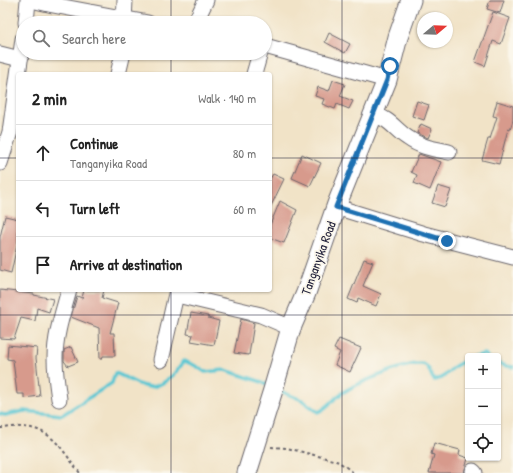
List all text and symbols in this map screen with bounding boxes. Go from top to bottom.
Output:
north arrow [417,12,453,48]
search box [16,16,272,60]
icon: search [30,27,52,49]
text: Search here [62,28,126,49]
route start [381,57,399,75]
text: 2 min [32,87,67,110]
text: Walk · 140 m [198,89,256,107]
text: Continue [70,133,118,154]
icon: ahead [32,142,54,164]
text: 80 m [233,144,256,162]
text: Tanganyika Road [70,154,147,172]
icon: left [32,198,54,220]
text: Turn left [70,198,120,219]
text: 60 m [233,200,256,218]
street label: Tanganyika Road [296,219,340,297]
route end [438,232,456,250]
icon: arrive [32,254,54,276]
text: Arrive at destination [70,254,182,275]
map controls [465,353,501,461]
button: + [465,353,501,389]
button: − [465,389,501,425]
button: locate [465,425,501,461]

